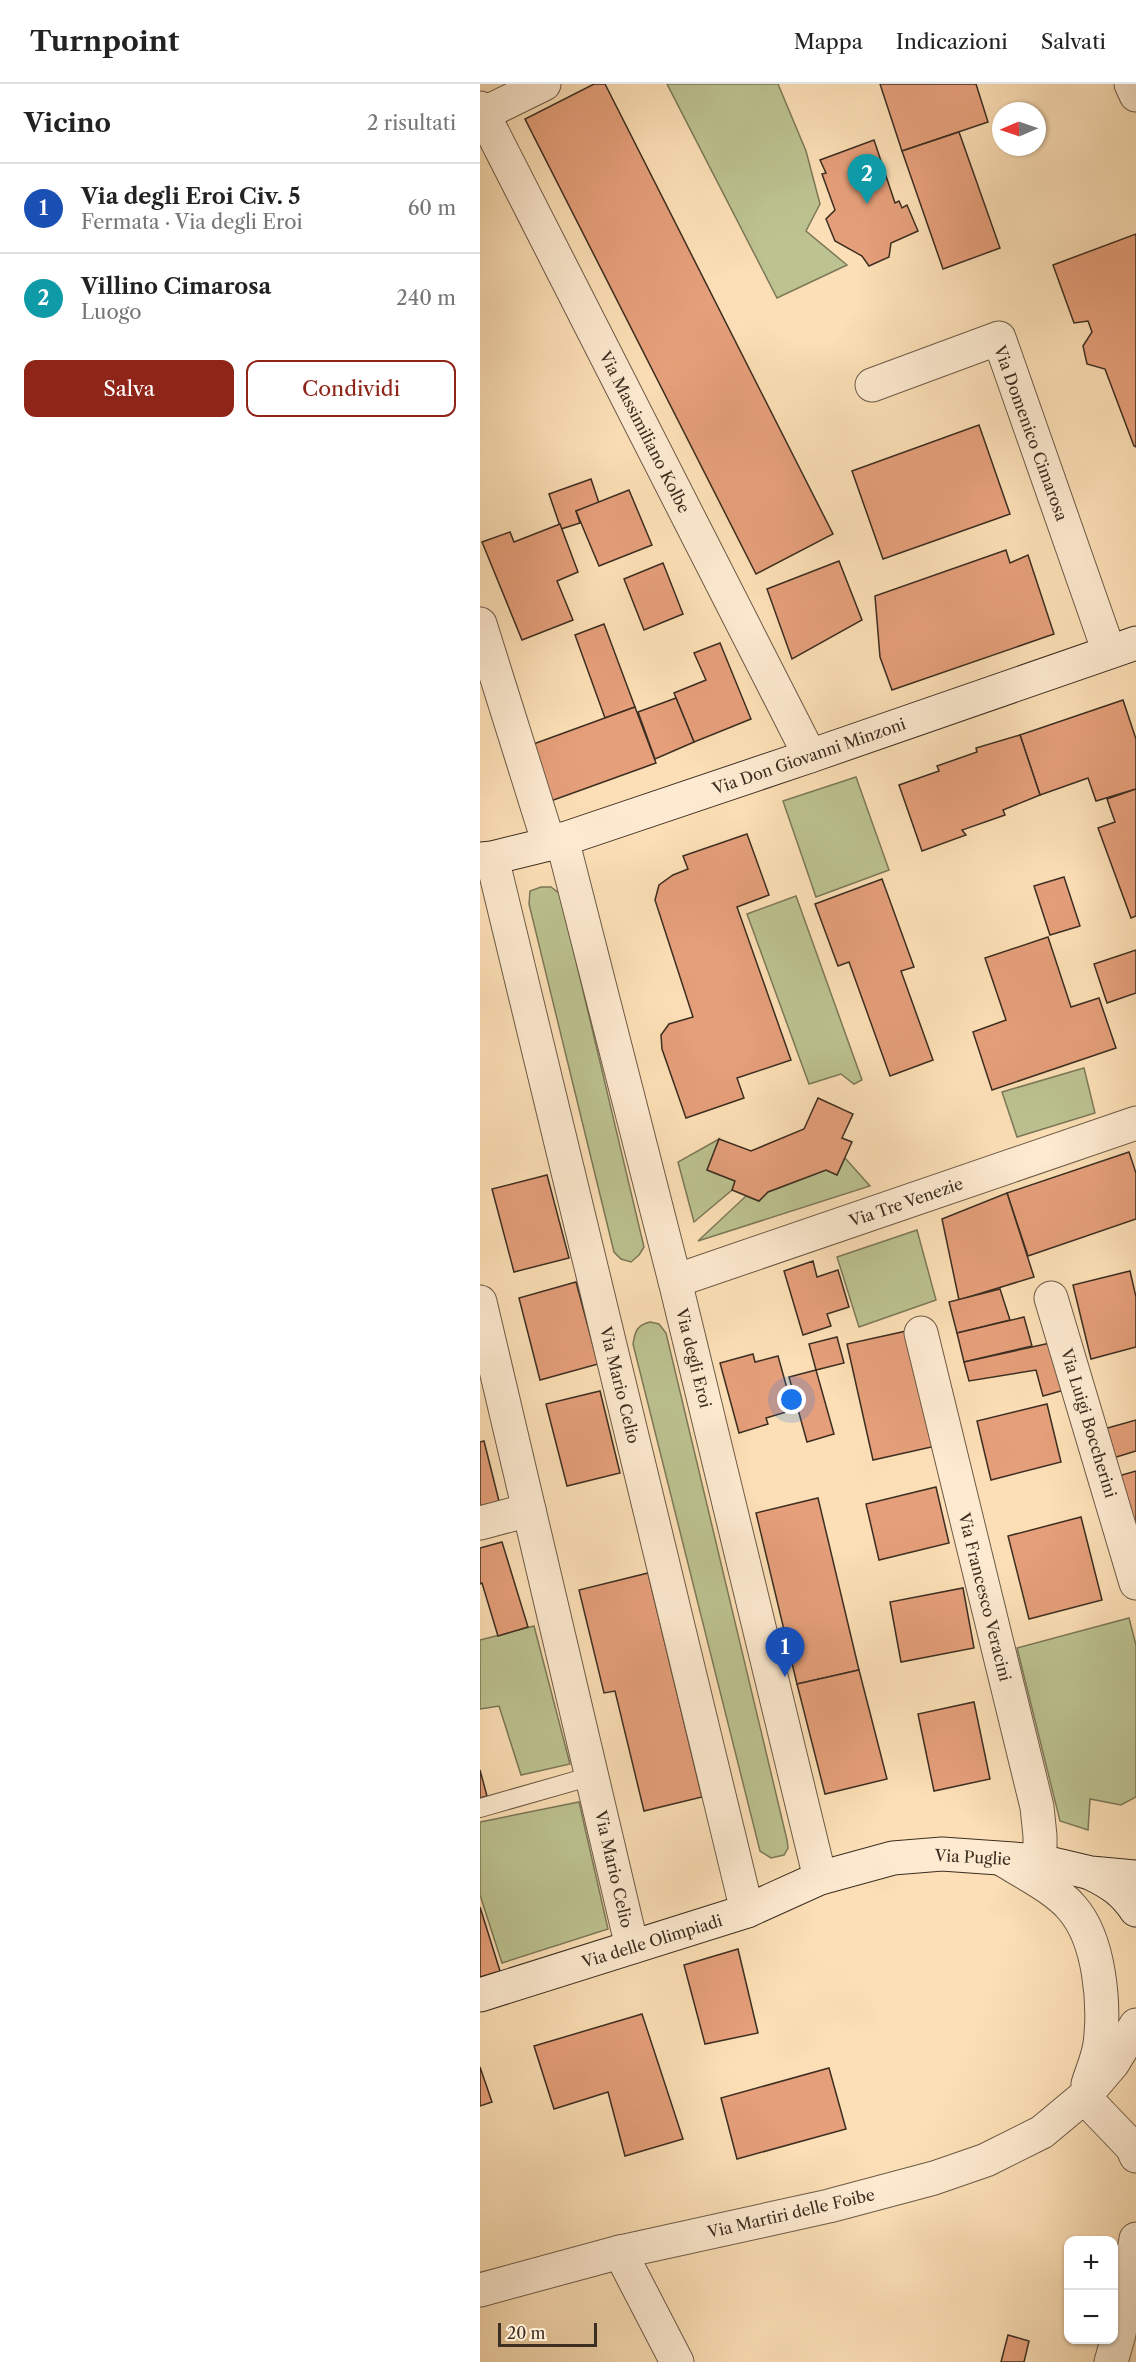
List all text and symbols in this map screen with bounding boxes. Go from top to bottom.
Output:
text: Turnpoint [30,24,179,58]
text: Mappa [794,29,863,54]
text: Indicazioni [896,29,1008,54]
text: Salvati [1041,29,1106,54]
north arrow [992,102,1046,156]
text: Vicino [24,107,111,139]
text: 2 risultati [367,111,456,135]
pin: 2 [848,154,886,204]
text: Via degli Eroi Civ. 5 [81,183,300,210]
text: 1 [39,196,48,220]
text: 60 m [408,196,456,220]
text: Fermata · Via degli Eroi [81,210,303,234]
text: Villino Cimarosa [81,273,271,300]
text: 2 [38,286,49,310]
text: 240 m [396,286,456,310]
text: Luogo [81,300,141,324]
street label: Via Domenico Cimarosa [990,342,1072,524]
street label: Via Massimiliano Kolbe [595,347,695,516]
button: Salva [24,360,234,417]
button: Condividi [246,360,456,417]
street label: Via Don Giovanni Minzoni [709,713,908,799]
street label: Via Tre Venezie [846,1173,965,1231]
street label: Via degli Eroi [672,1305,716,1410]
street label: Via Mario Celio [596,1323,644,1446]
street label: Via Luigi Boccherini [1056,1345,1121,1500]
your location [777,1385,806,1414]
street label: Via Francesco Veracini [954,1510,1016,1683]
pin: 1 [766,1628,804,1677]
street label: Via Mario Celio [591,1807,637,1930]
street label: Via Puglie [933,1845,1012,1869]
street label: Via delle Olimpiadi [578,1910,725,1972]
street label: Via Martiri delle Foibe [704,2184,877,2242]
map controls [1064,2236,1118,2344]
button: + [1064,2236,1118,2290]
button: − [1064,2290,1118,2344]
scale bar [498,2320,597,2348]
text: 20 m [507,2323,546,2343]

